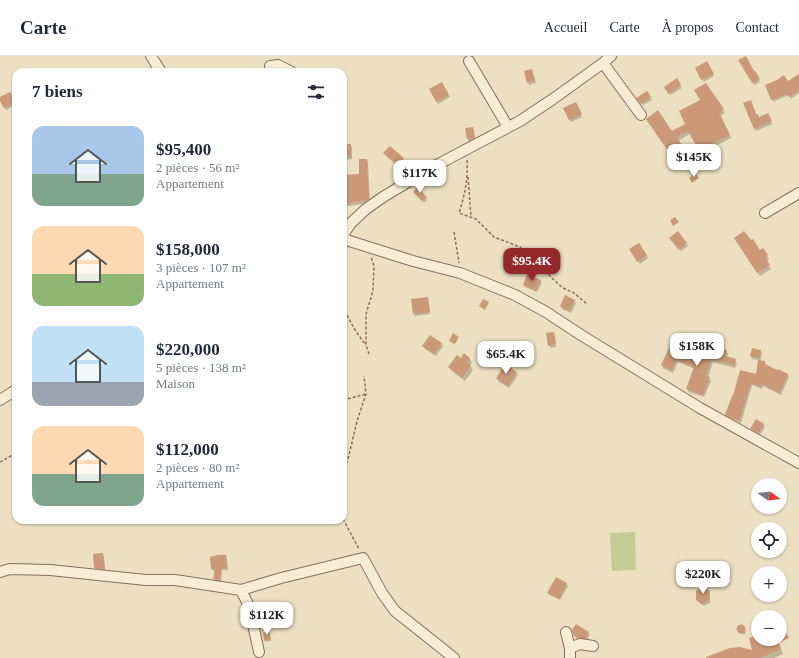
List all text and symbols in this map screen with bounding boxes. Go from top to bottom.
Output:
text: Carte [20,17,66,38]
text: Accueil [544,20,587,35]
text: Carte [609,20,640,35]
text: À propos [662,20,713,35]
text: Contact [735,20,779,35]
icon: filters [305,81,327,103]
text: 7 biens [32,82,83,101]
text: $95,400 [156,140,211,159]
icon: home [64,142,112,190]
pin: $145K [666,144,722,178]
text: $145K [676,149,712,164]
text: 2 pièces · 56 m² [156,160,239,175]
pin: $117K [392,160,448,194]
text: $117K [402,165,438,180]
text: Appartement [156,176,224,191]
text: $158,000 [156,240,220,259]
icon: home [64,242,112,290]
pin: $95.4K [499,248,565,282]
text: $95.4K [512,253,552,268]
text: 3 pièces · 107 m² [156,260,246,275]
text: Appartement [156,276,224,291]
pin: $158K [669,333,725,367]
text: $158K [679,338,715,353]
text: $220,000 [156,340,220,359]
pin: $65.4K [473,341,539,375]
icon: home [64,342,112,390]
text: $65.4K [486,346,526,361]
text: 5 pièces · 138 m² [156,360,246,375]
text: Maison [156,376,195,391]
text: $112,000 [156,440,219,459]
icon: home [64,442,112,490]
text: 2 pièces · 80 m² [156,460,239,475]
text: Appartement [156,476,224,491]
north arrow [751,478,787,514]
map controls [751,478,787,646]
button: locate [751,522,787,558]
pin: $220K [675,561,731,595]
text: $220K [685,566,721,581]
button: + [751,566,787,602]
pin: $112K [239,602,295,636]
text: $112K [249,607,285,622]
button: − [751,610,787,646]

